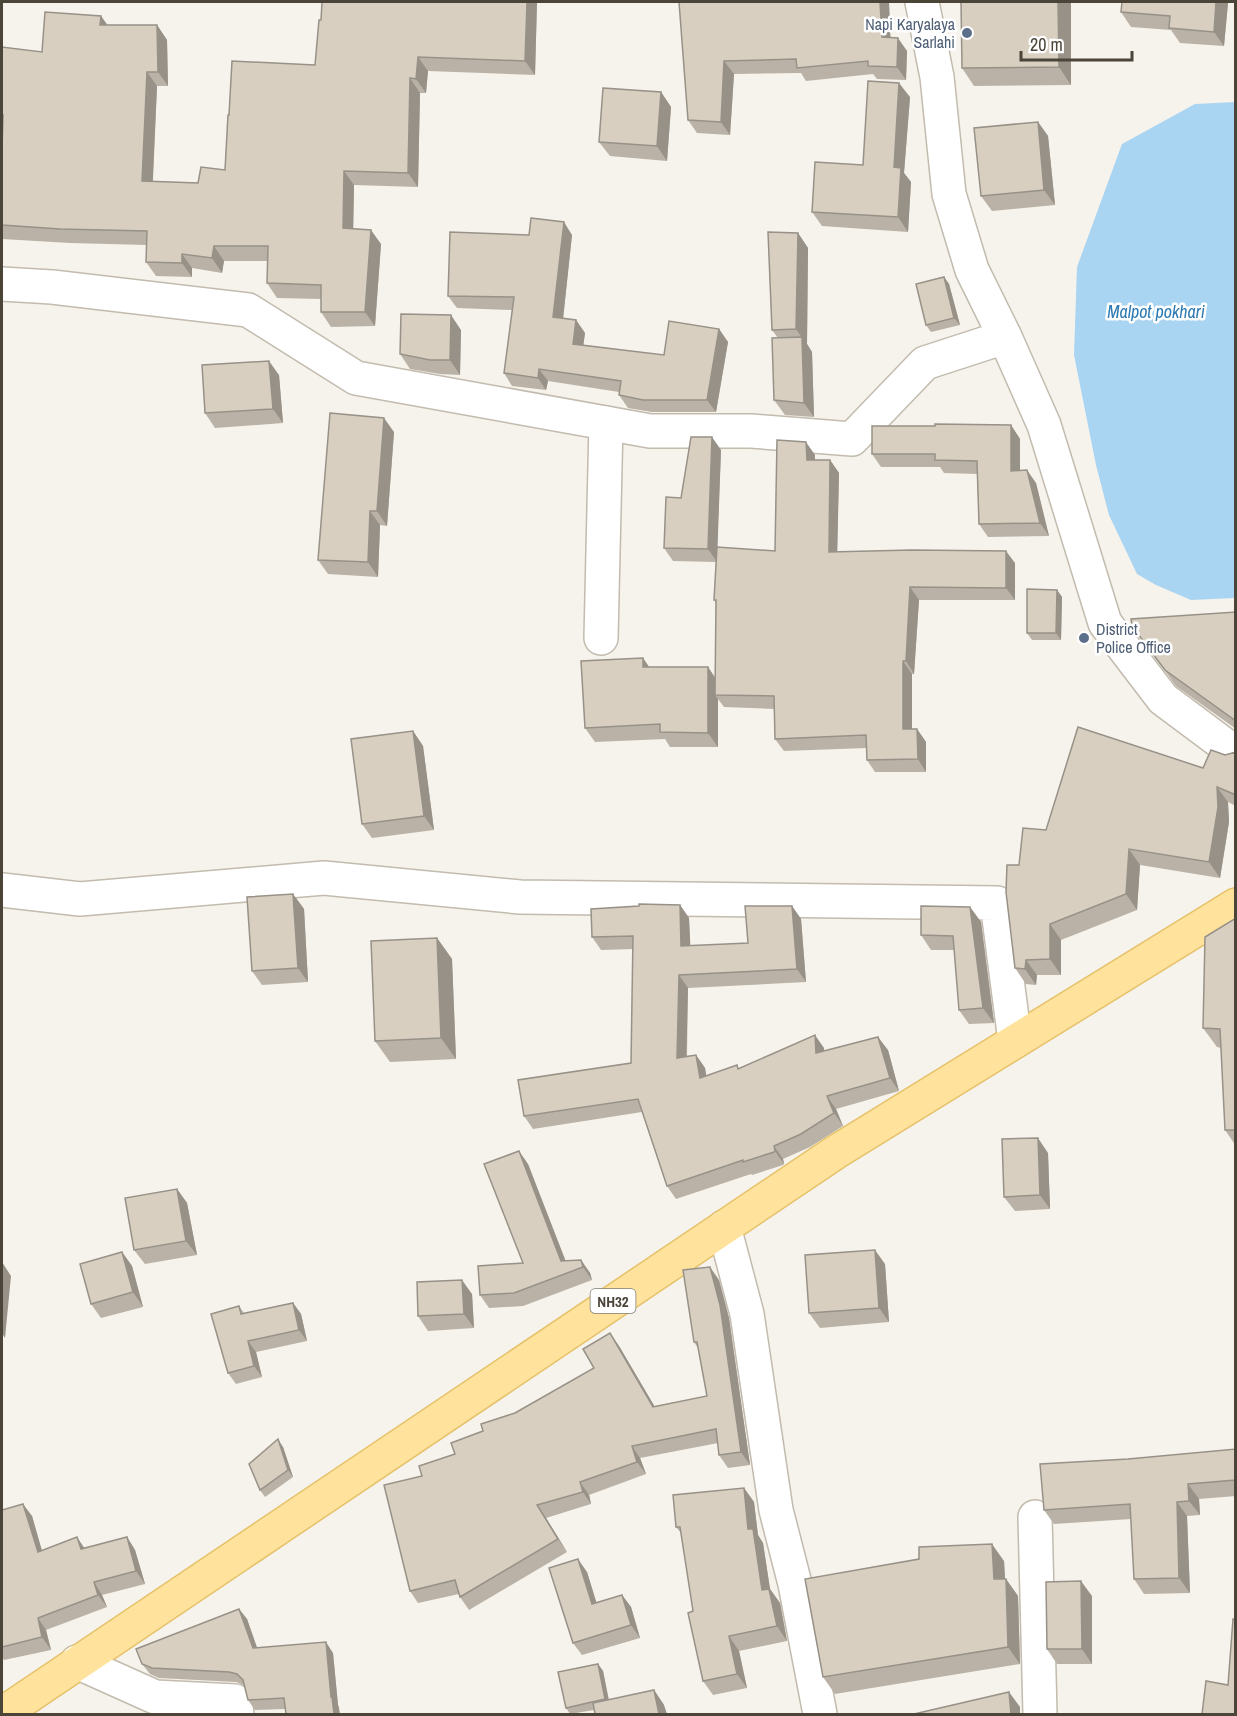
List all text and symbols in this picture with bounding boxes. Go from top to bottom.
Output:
place label: Napi Karyalaya Sarlahi [865,13,956,53]
scale bar [1021,24,1132,62]
marker: Napi Karyalaya Sarlahi [960,26,974,40]
text: 20 m [1030,32,1063,57]
water label: Malpot pokhari [1107,299,1205,324]
place label: District Police Office [1096,618,1171,658]
marker: District Police Office [1077,631,1091,645]
road number: NH32 [590,1289,636,1313]

